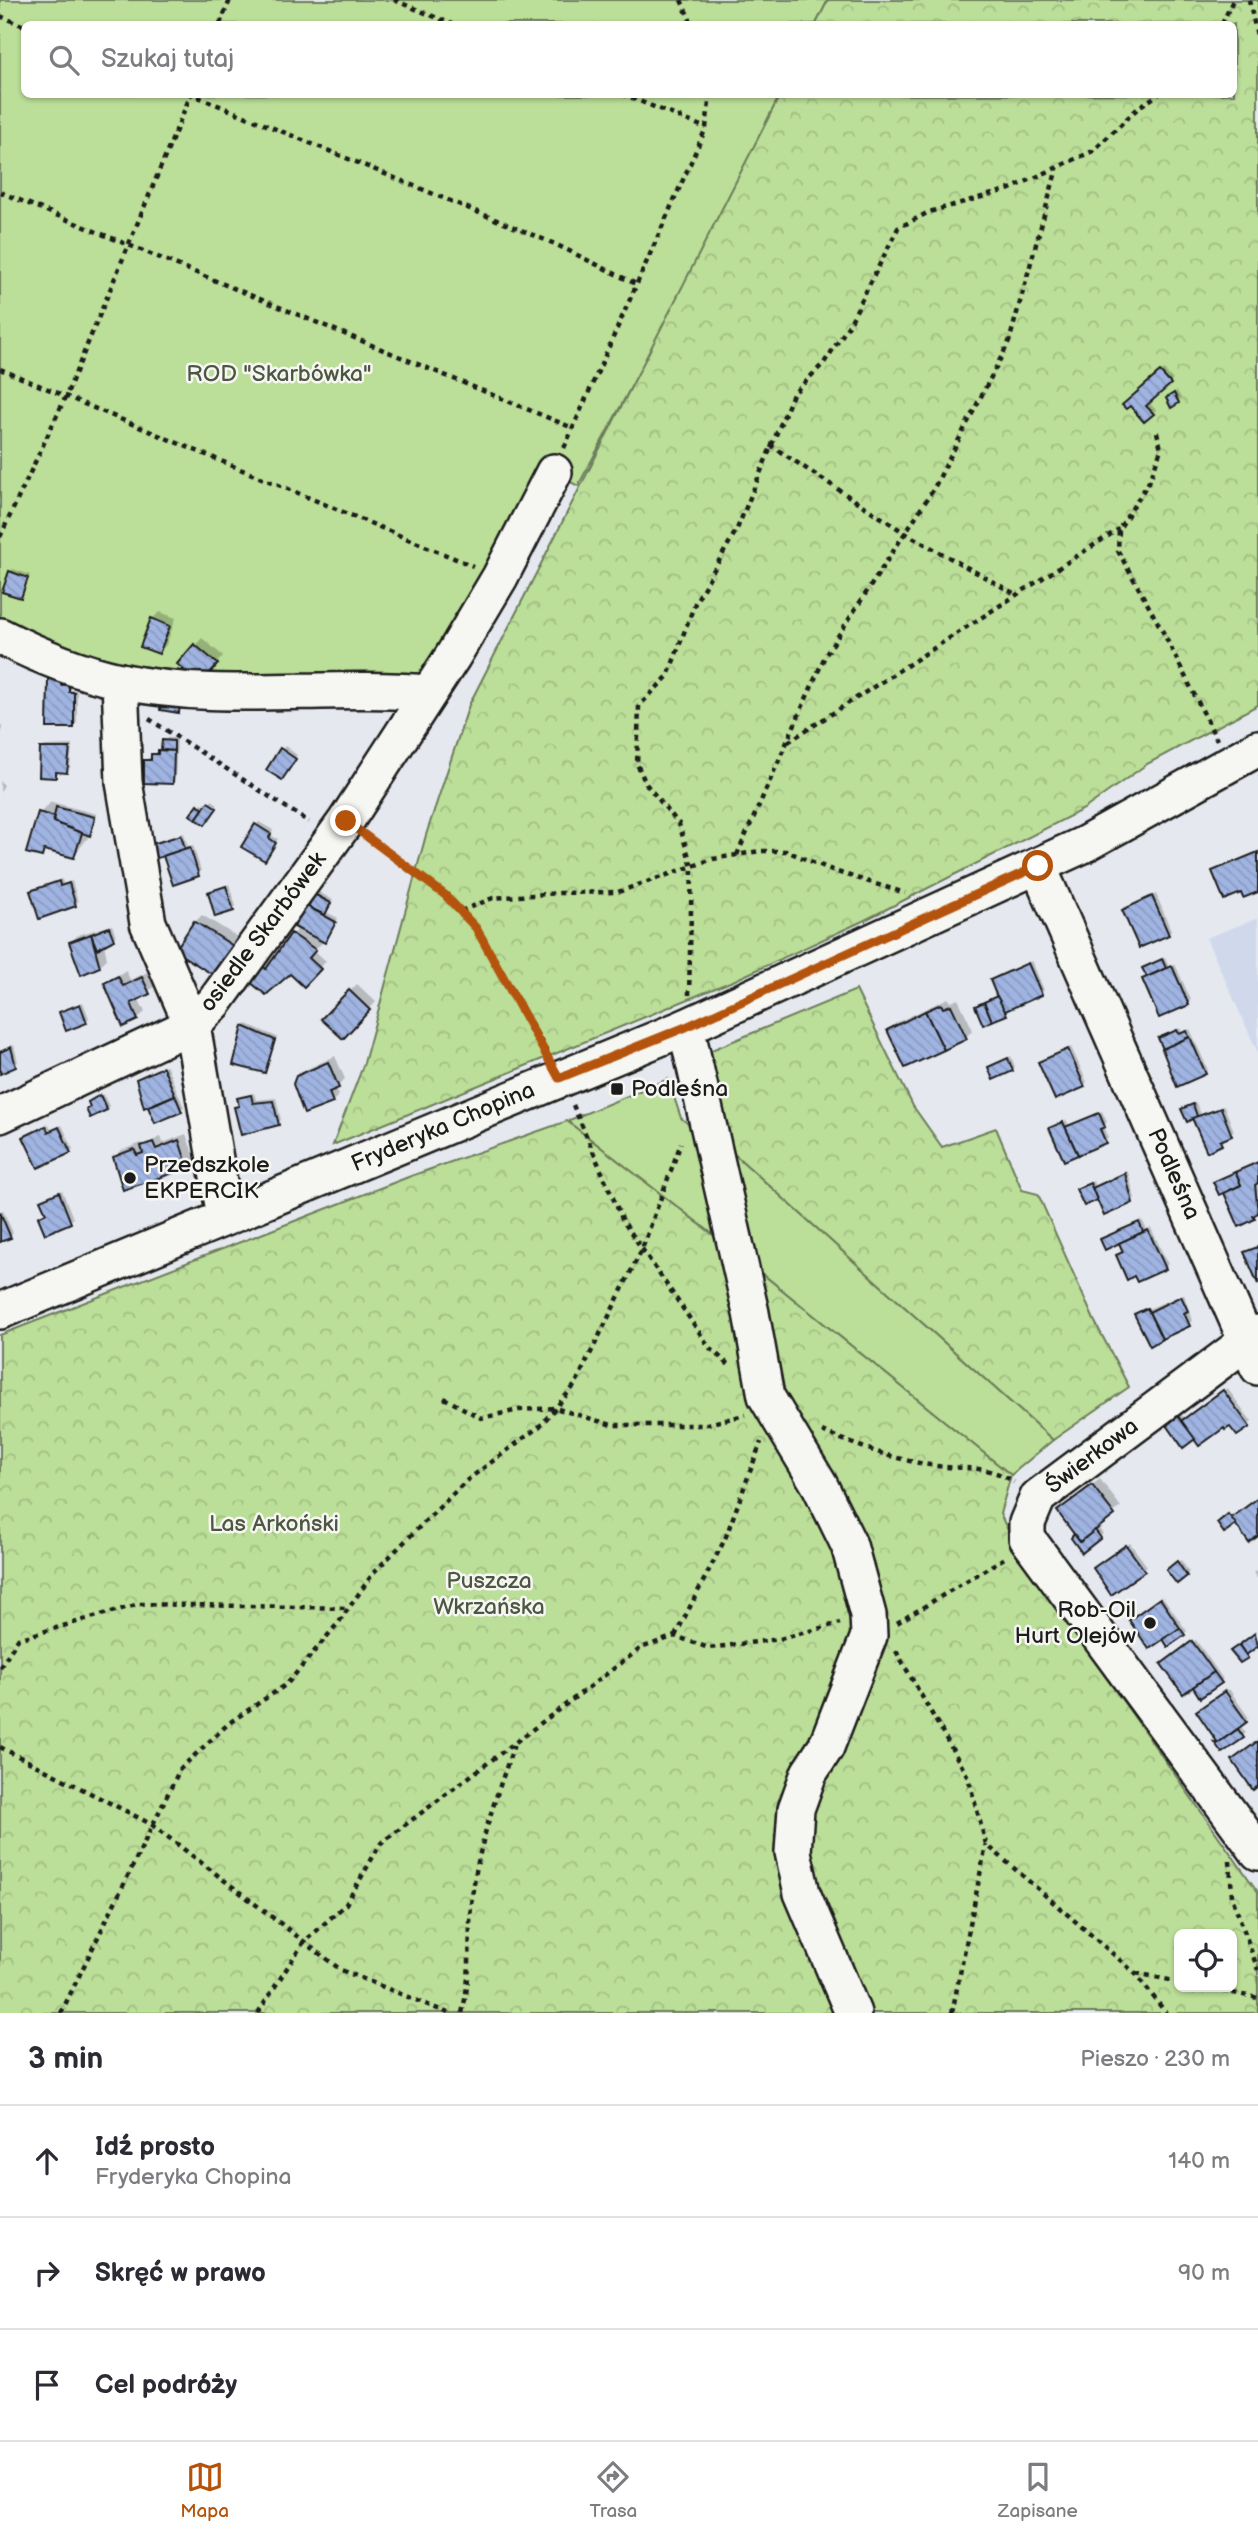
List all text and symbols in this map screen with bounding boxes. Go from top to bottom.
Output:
search box [21,21,1237,98]
icon: search [45,41,83,79]
text: Szukaj tutaj [101,44,234,75]
park label: ROD "Skarbówka" [186,360,372,388]
route end [330,805,361,836]
street label: osiedle Skarbówek [194,846,333,1018]
route start [1022,850,1053,881]
place label: Podleśna [631,1075,728,1103]
street label: Fryderyka Chopina [347,1076,539,1178]
marker: Podleśna [609,1081,625,1097]
street label: Podleśna [1141,1124,1207,1224]
place label: Przedszkole EKPERCIK [144,1151,270,1205]
marker: Przedszkole EKPERCIK [122,1170,138,1186]
street label: Świerkowa [1040,1412,1144,1500]
park label: Las Arkoński [209,1510,339,1538]
park label: Puszcza Wkrzańska [433,1567,545,1621]
place label: Rob-Oil Hurt Olejów [1015,1596,1137,1650]
marker: Rob-Oil Hurt Olejów [1142,1615,1158,1631]
map controls [1174,1929,1237,1992]
button: locate [1174,1929,1237,1992]
text: 3 min [28,2041,103,2077]
text: Pieszo · 230 m [1080,2045,1230,2073]
text: Idź prosto [95,2132,215,2163]
icon: ahead [28,2142,66,2180]
text: 140 m [1168,2147,1230,2175]
text: Fryderyka Chopina [95,2163,292,2191]
icon: right [28,2254,66,2292]
text: Skręć w prawo [95,2258,266,2289]
text: 90 m [1178,2259,1230,2287]
icon: arrive [28,2366,66,2404]
text: Cel podróży [95,2370,237,2401]
tab: Mapa [180,2458,229,2523]
tab: Trasa [590,2458,637,2523]
tab: Zapisane [998,2458,1078,2523]

